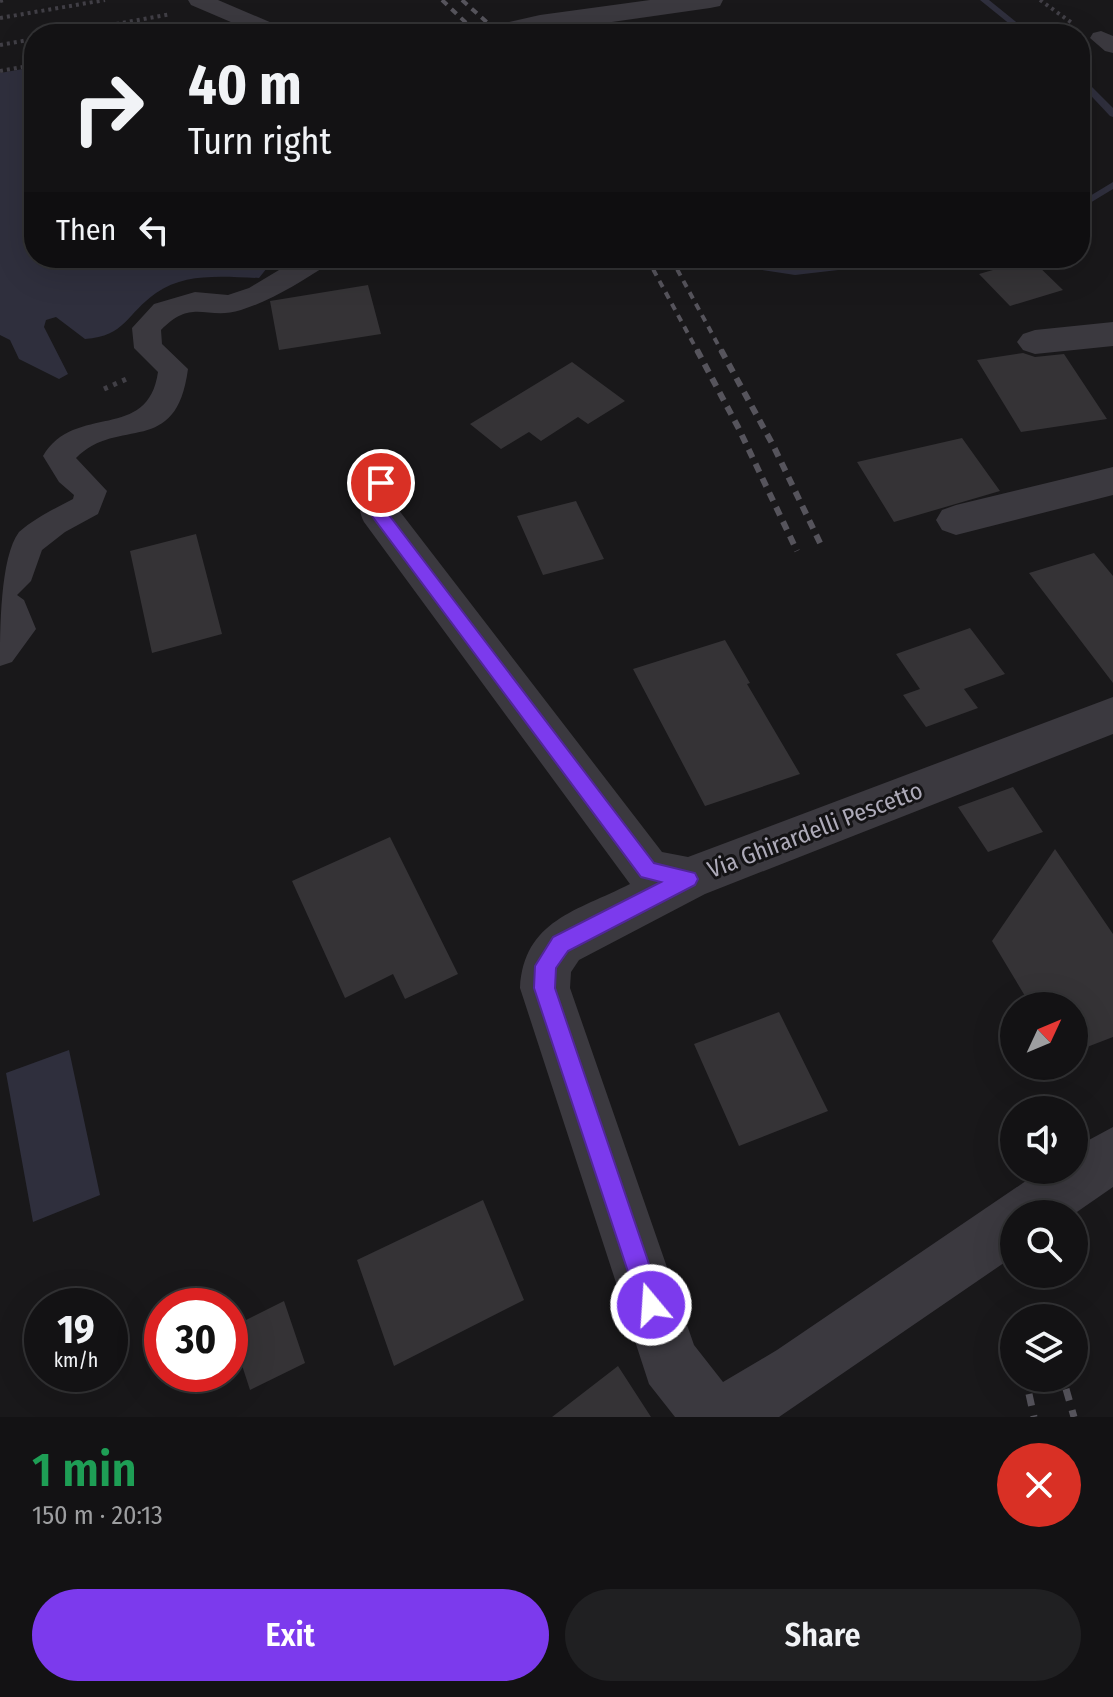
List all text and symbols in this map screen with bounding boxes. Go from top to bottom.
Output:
text: 40 m [188,52,302,119]
icon: right [56,56,160,160]
text: Turn right [188,120,331,164]
icon: left [132,208,176,252]
text: Then [56,212,116,248]
pin [347,449,415,517]
icon: arrive [359,461,403,505]
street label: Via Ghirardelli Pescetto [704,776,926,884]
north arrow [1000,992,1088,1080]
map controls [1000,992,1088,1392]
button: sound [1000,1096,1088,1184]
button: search [1000,1200,1088,1288]
position arrow [609,1263,693,1347]
speed limit sign: 30 [144,1288,248,1392]
button: layers [1000,1304,1088,1392]
text: 19 [57,1306,95,1354]
text: km/h [54,1348,98,1372]
text: 1 min [32,1441,137,1499]
button: close [997,1443,1081,1527]
text: 150 m · 20:13 [32,1500,163,1531]
button: Exit [32,1589,549,1681]
button: Share [565,1589,1081,1681]

